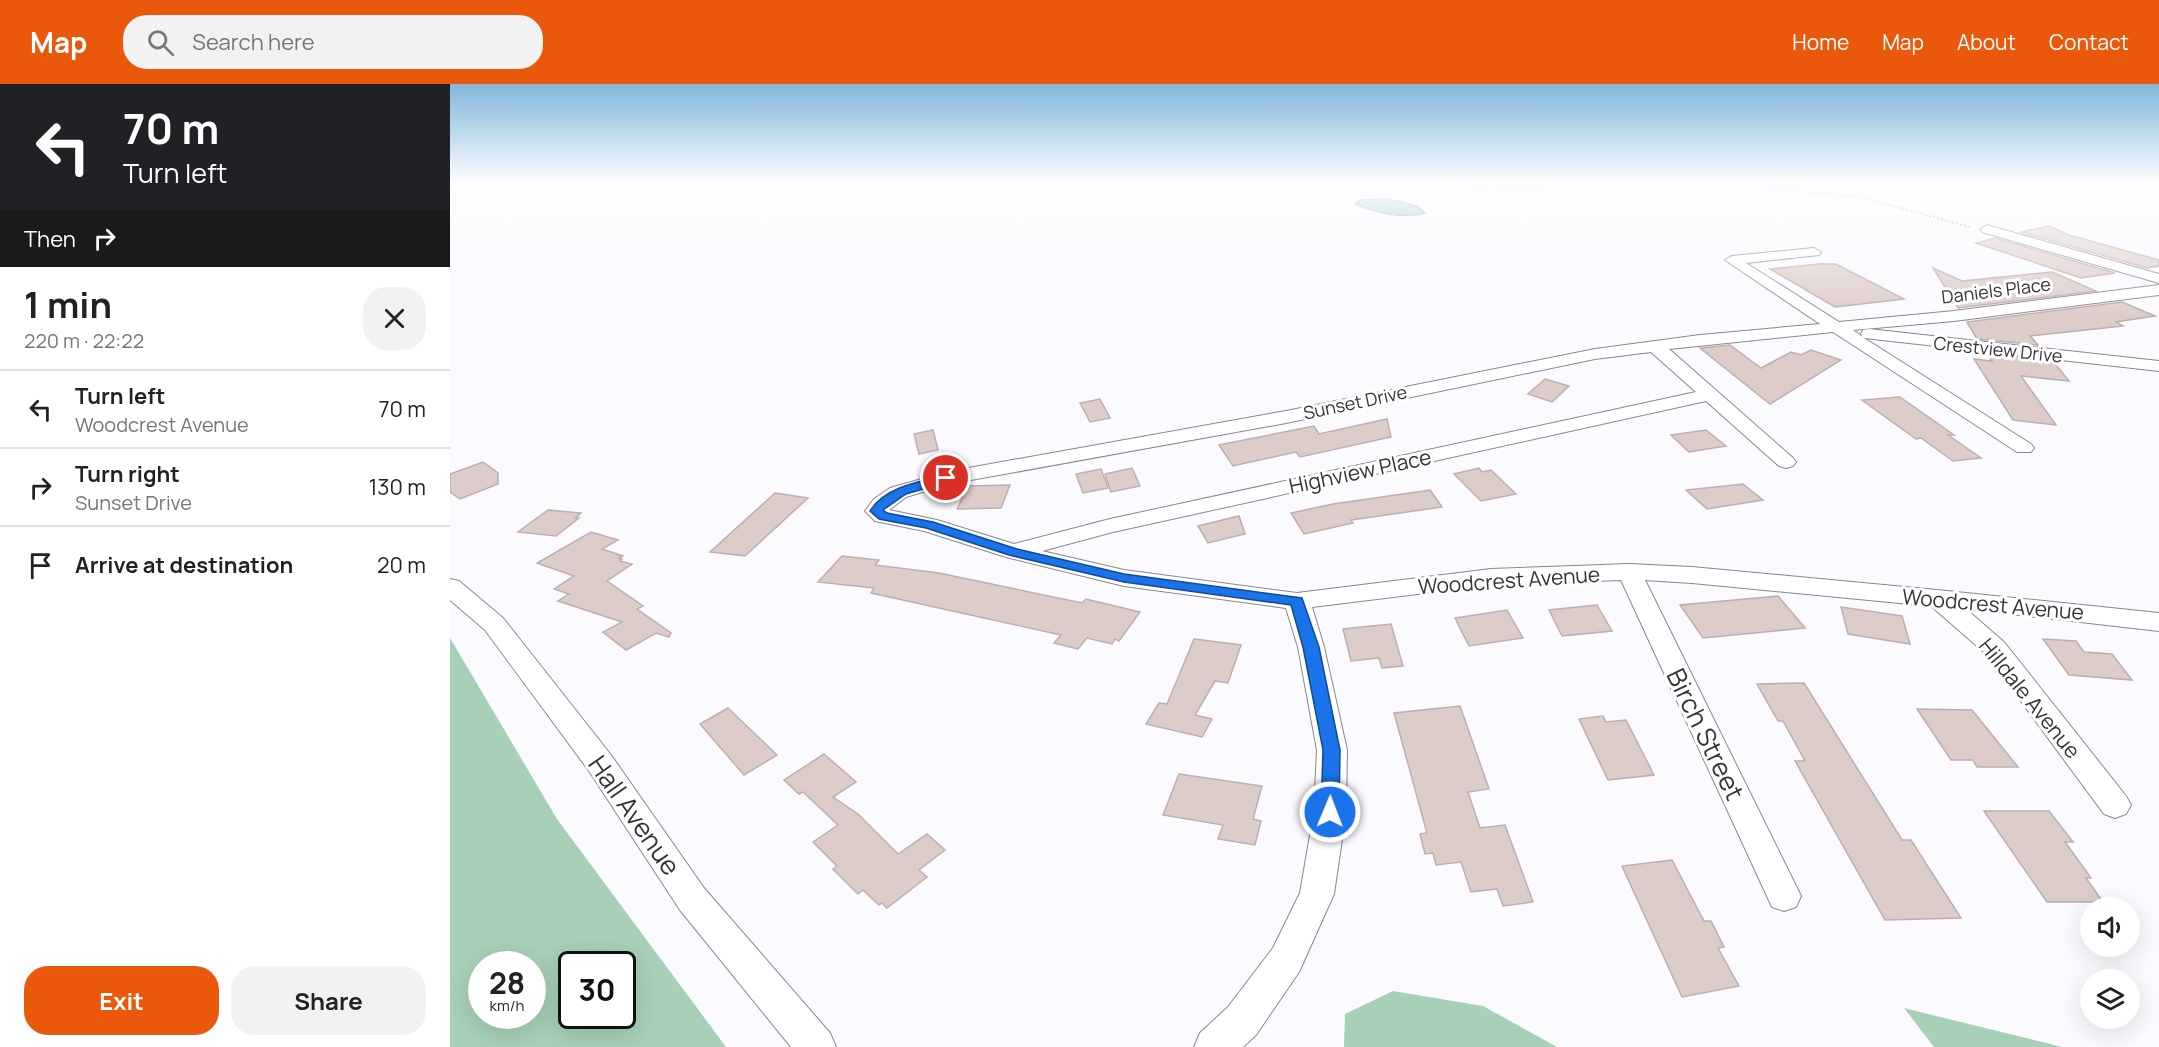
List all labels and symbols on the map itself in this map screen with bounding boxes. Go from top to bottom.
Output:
street label: Daniels Place [1940,271,2052,309]
street label: Crestview Drive [1932,330,2064,368]
street label: Sunset Drive [1301,379,1409,425]
street label: Highview Place [1286,442,1434,500]
pin [920,452,971,503]
street label: Woodcrest Avenue [1417,560,1601,600]
street label: Woodcrest Avenue [1901,582,2085,626]
street label: Hilldale Avenue [1973,632,2087,764]
street label: Birch Street [1659,662,1753,806]
street label: Hall Avenue [581,748,689,882]
position arrow [1298,780,1362,844]
speed limit sign: 30 [558,951,636,1029]

